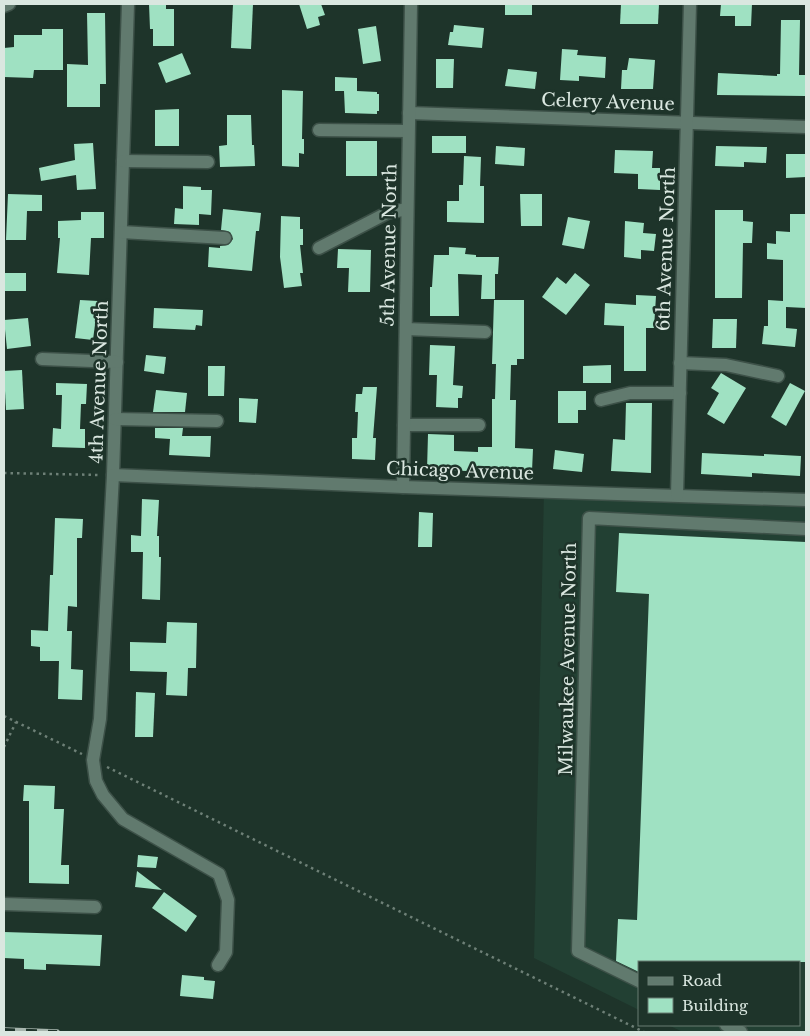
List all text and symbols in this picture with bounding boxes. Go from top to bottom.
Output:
street label: Celery Avenue [541,89,675,115]
street label: 5th Avenue North [377,163,401,327]
street label: 6th Avenue North [652,167,680,331]
street label: 4th Avenue North [85,300,113,464]
street label: Chicago Avenue [386,457,534,485]
street label: Milwaukee Avenue North [555,542,581,776]
legend [638,961,800,1026]
text: Road [682,971,722,990]
text: Building [682,996,749,1015]

